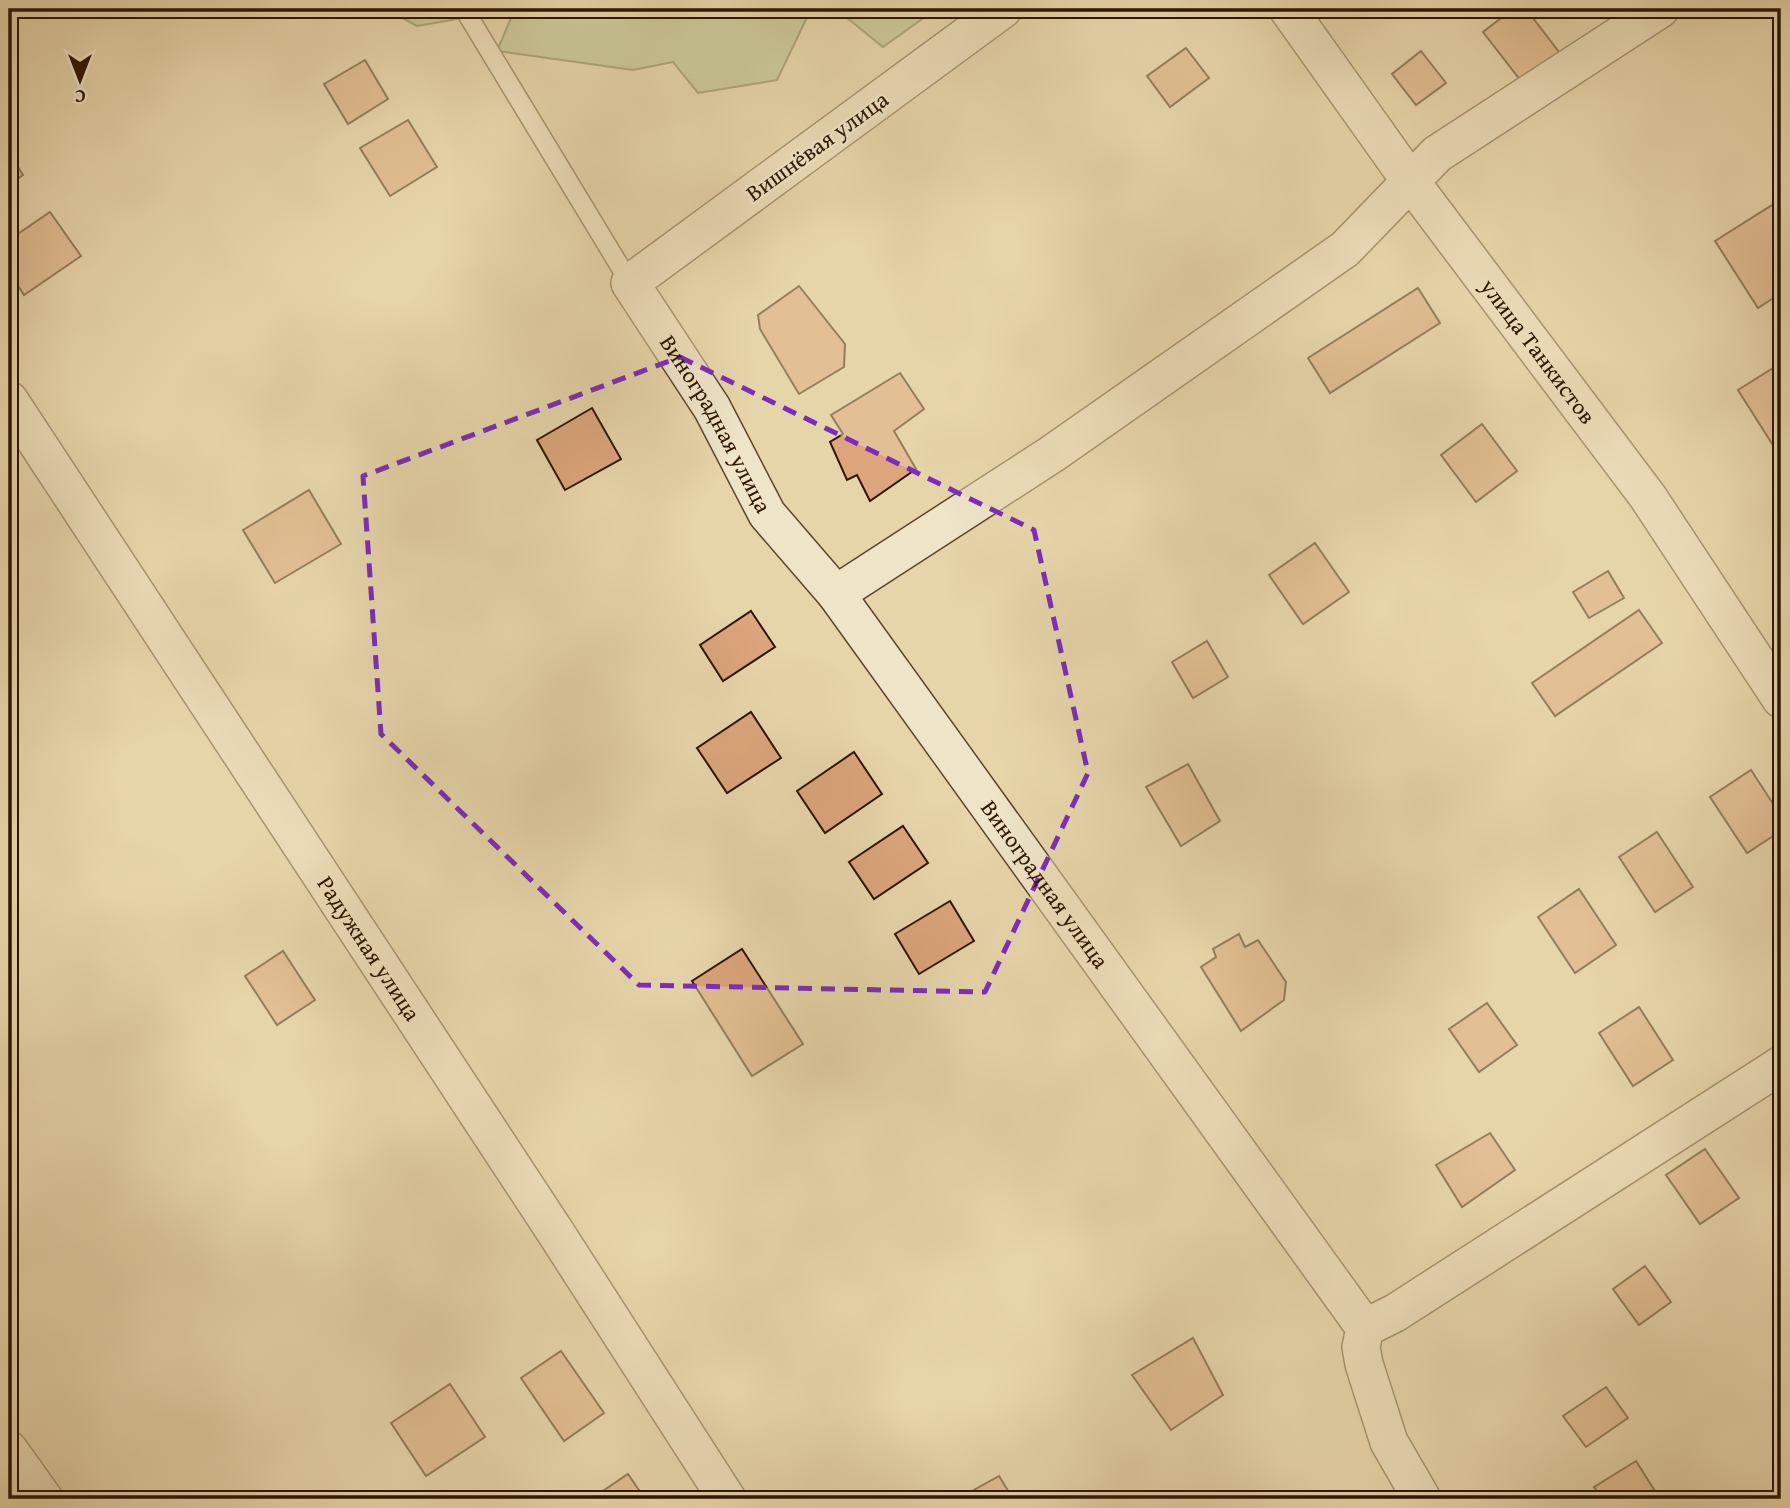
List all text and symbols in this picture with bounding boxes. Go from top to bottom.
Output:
north arrow [46,46,116,116]
street label: Вишнёвая улица [739,82,895,209]
text: С [74,83,85,111]
street label: улица Танкистов [1472,270,1604,431]
street label: Виноградная улица [652,328,781,518]
street label: Виноградная улица [973,793,1118,975]
street label: Радужная улица [310,869,429,1027]

